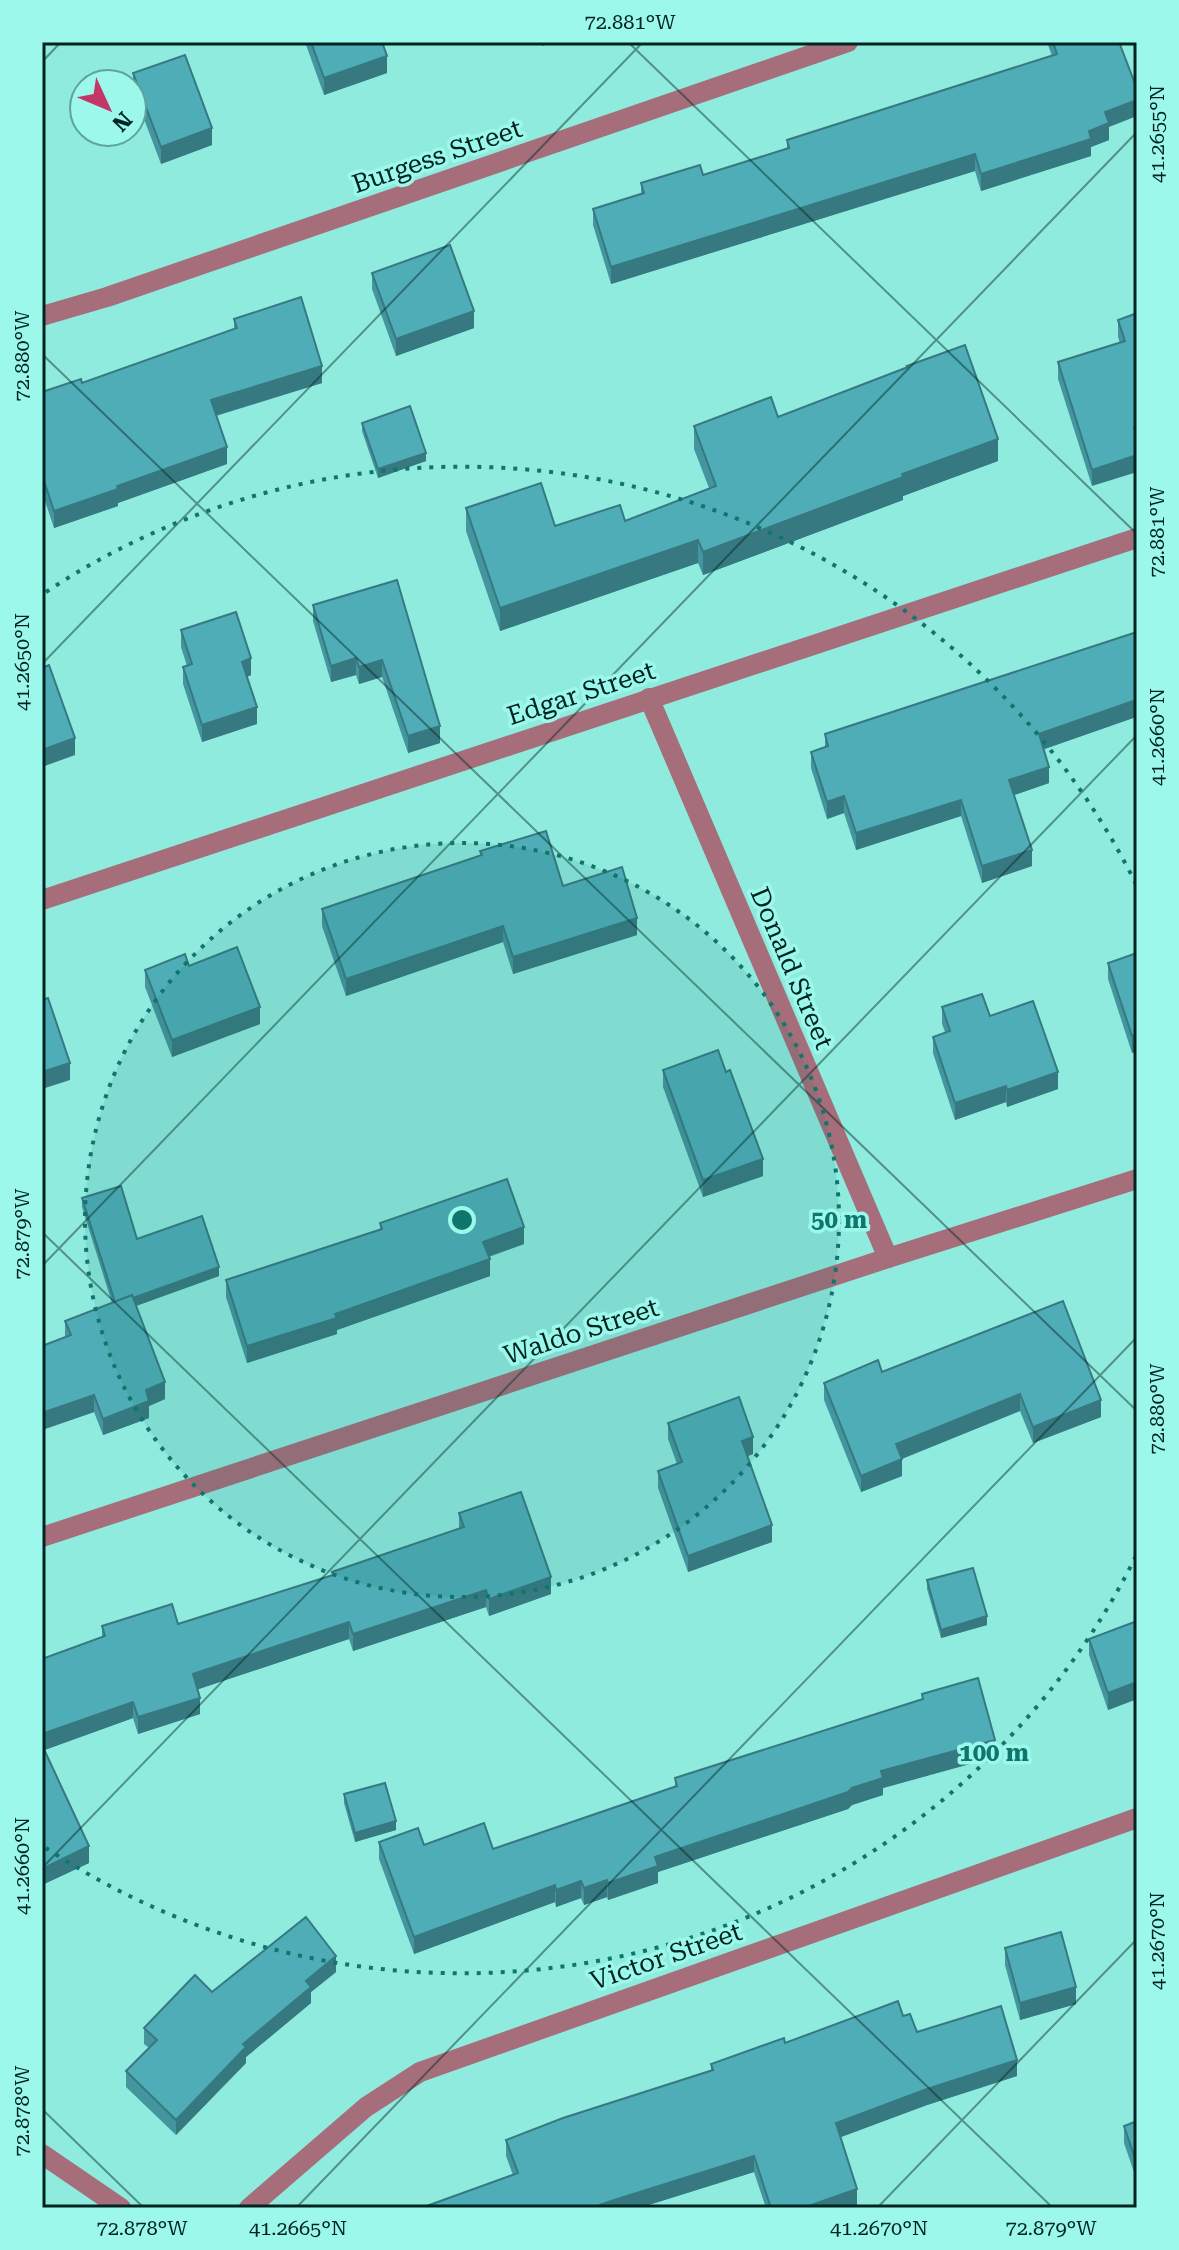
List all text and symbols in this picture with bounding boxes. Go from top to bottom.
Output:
text: 72.881°W [584,10,676,34]
north arrow [68,68,148,148]
text: 41.2655°N [1145,85,1169,183]
text: N [107,107,137,136]
street label: Burgess Street [348,113,526,199]
text: 72.880°W [10,310,34,402]
text: 72.881°W [1145,486,1169,578]
text: 41.2650°N [10,613,34,711]
street label: Edgar Street [503,655,659,731]
text: 41.2660°N [1145,688,1169,786]
street label: Donald Street [744,883,840,1054]
text: 72.879°W [10,1188,34,1280]
centre of rings [448,1206,476,1234]
text: 50 m [811,1206,867,1234]
street label: Waldo Street [500,1292,663,1370]
text: 72.880°W [1145,1363,1169,1455]
text: 100 m [959,1739,1029,1767]
text: 41.2660°N [10,1817,34,1915]
text: 41.2670°N [1145,1892,1169,1990]
street label: Victor Street [586,1916,746,1996]
text: 72.878°W [10,2065,34,2157]
text: 72.878°W [96,2216,188,2240]
text: 41.2665°N [249,2216,347,2240]
text: 41.2670°N [830,2216,928,2240]
text: 72.879°W [1005,2216,1097,2240]

